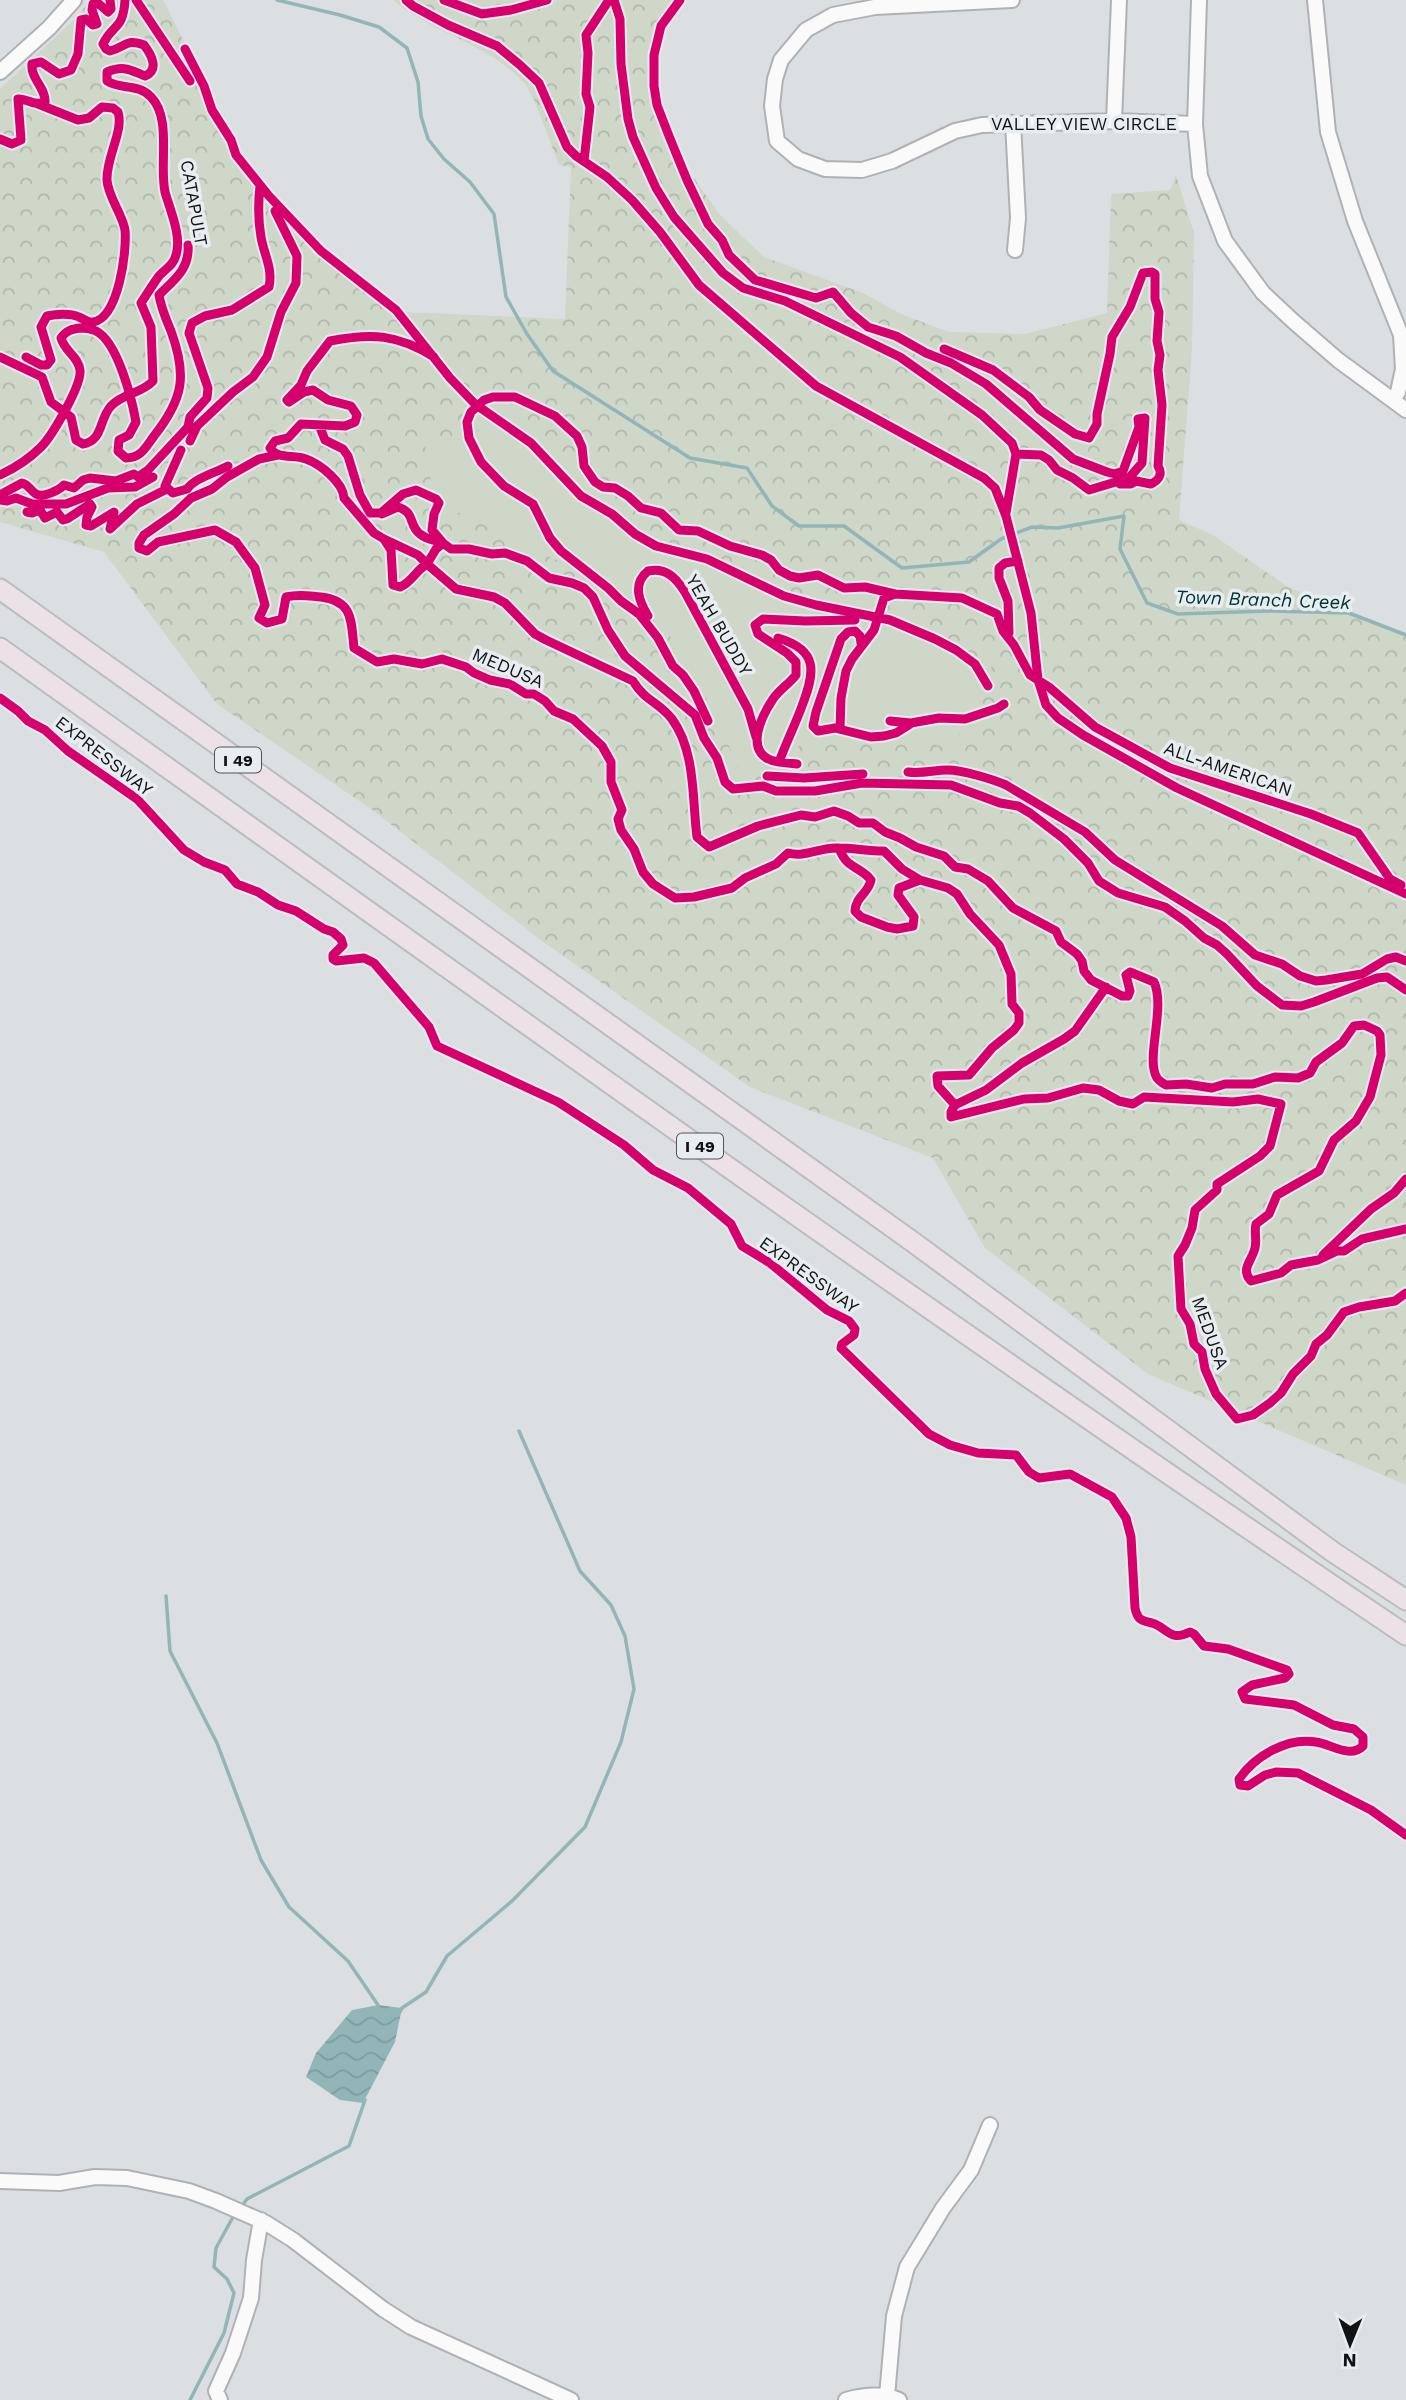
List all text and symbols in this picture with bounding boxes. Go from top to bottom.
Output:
street label: VALLEY VIEW CIRCLE [991,113,1177,134]
street label: CATAPULT [177,158,212,248]
street label: YEAH BUDDY [682,571,757,680]
water label: Town Branch Creek [1175,585,1352,614]
street label: MEDUSA [469,643,547,692]
street label: EXPRESSWAY [52,711,158,800]
street label: ALL-AMERICAN [1161,737,1295,800]
road number: I 49 [215,748,261,772]
road number: I 49 [677,1134,723,1158]
street label: EXPRESSWAY [756,1232,863,1318]
street label: MEDUSA [1188,1294,1233,1372]
north arrow [1315,2309,1385,2379]
text: N [1342,2349,1357,2372]

